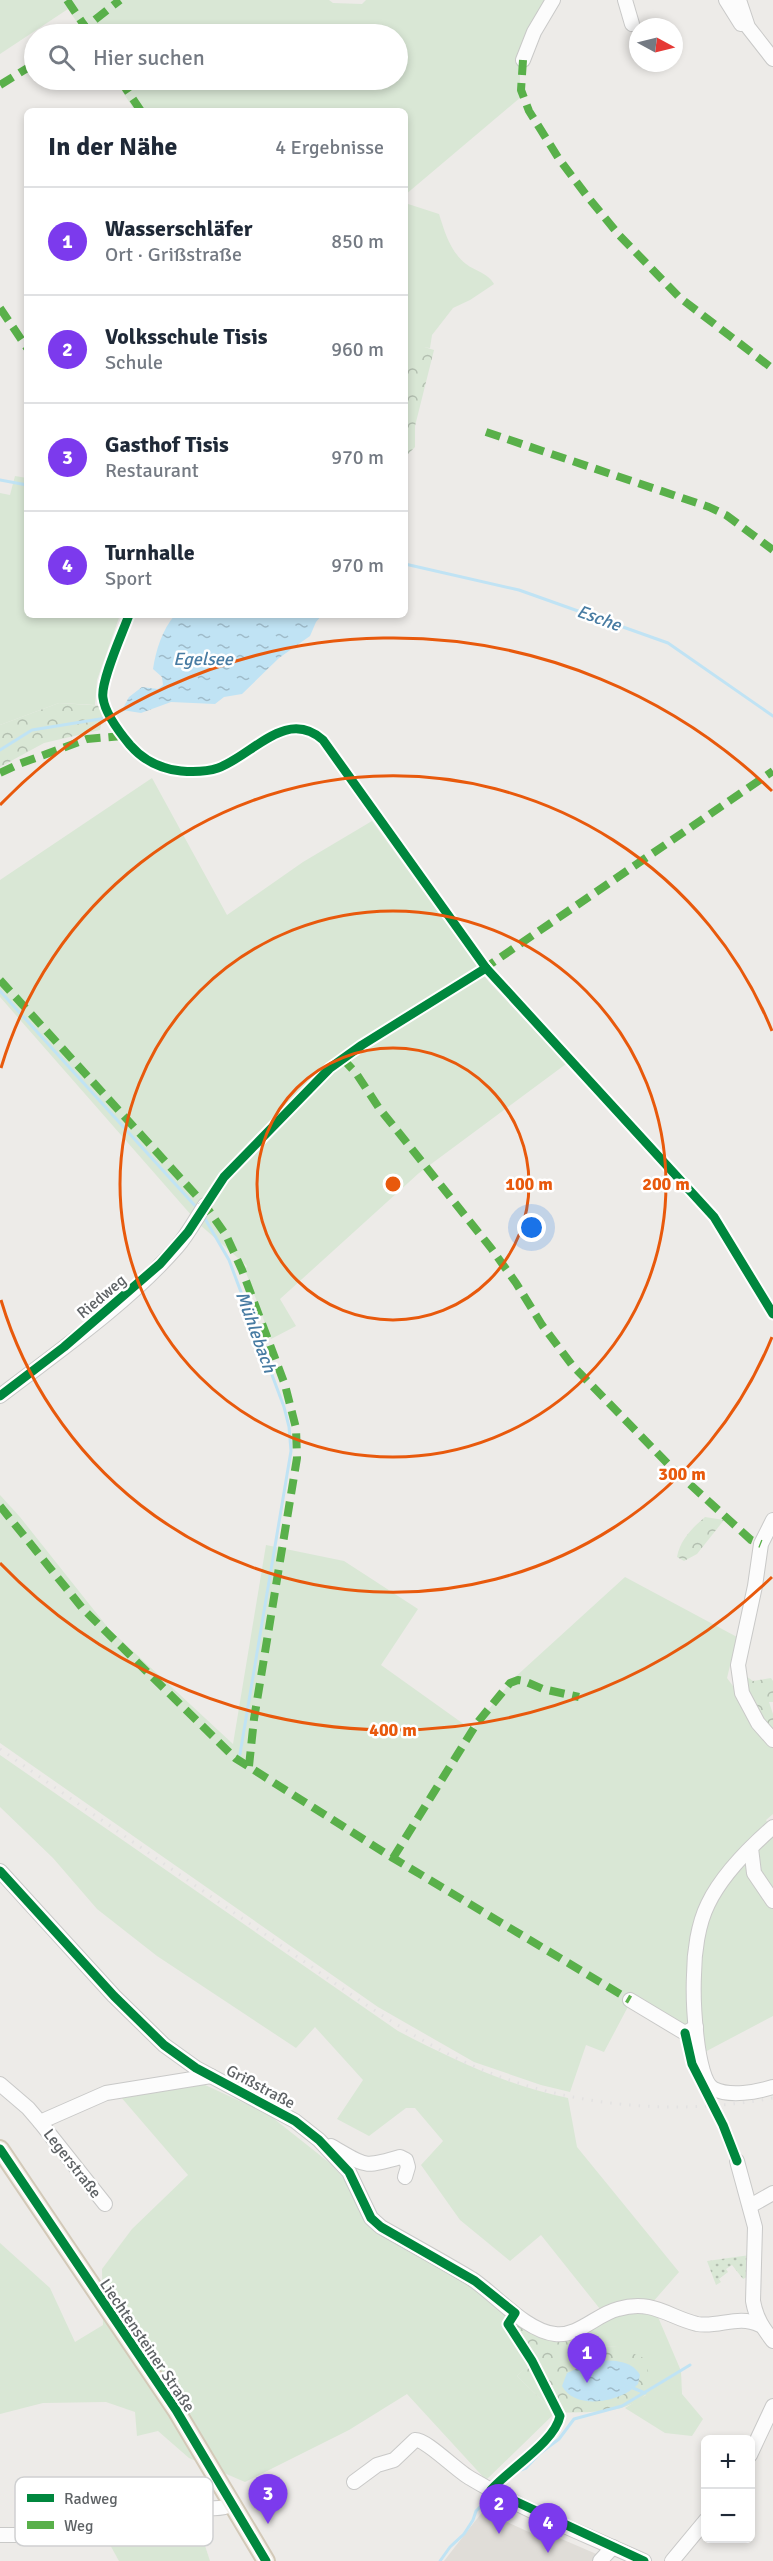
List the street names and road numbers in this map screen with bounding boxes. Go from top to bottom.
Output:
street label: Riedweg [73,1270,130,1323]
street label: Grißstraße [223,2060,298,2113]
street label: Legerstraße [39,2125,106,2202]
street label: Liechtensteiner Straße [95,2275,199,2416]

